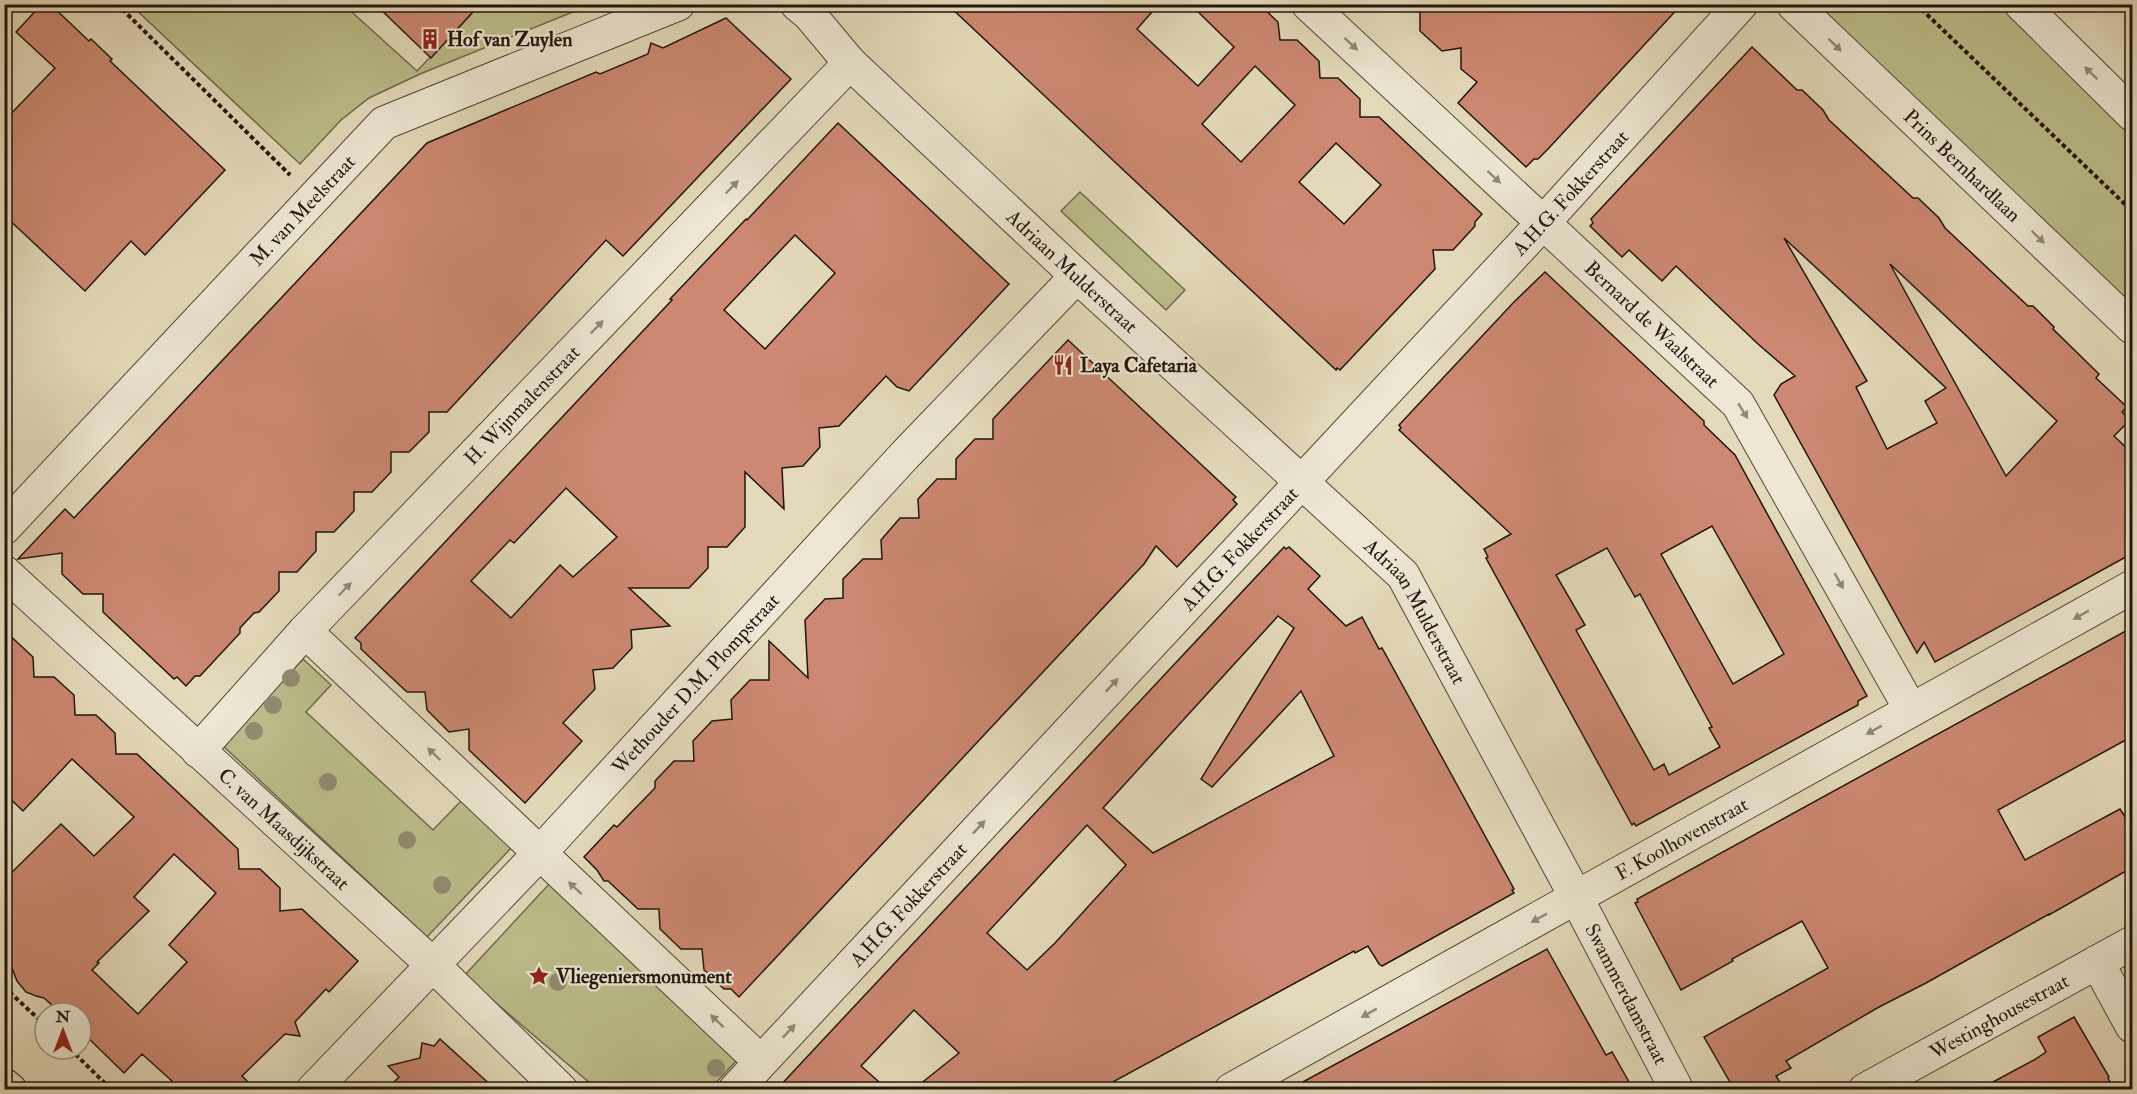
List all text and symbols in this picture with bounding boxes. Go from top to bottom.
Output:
building icon: Hof van Zuylen [418,27,442,51]
place label: Hof van Zuylen [447,27,573,53]
one-way arrow [1343,37,1358,50]
one-way arrow [1828,38,1843,52]
one-way arrow [2084,66,2098,80]
street label: Prins Bernhardlaan [1898,104,2026,227]
street label: A.H.G. Fokkerstraat [1506,124,1634,261]
street label: M. van Meelstraat [244,149,361,271]
one-way arrow [1486,170,1501,183]
one-way arrow [724,180,738,194]
street label: Adriaan Mulderstraat [1001,203,1144,338]
one-way arrow [2030,230,2045,244]
street label: Bernard de Waalstraat [1579,255,1725,393]
one-way arrow [589,321,603,335]
street label: H. Wijnmalenstraat [459,340,585,470]
restaurant icon: Laya Cafetaria [1051,353,1075,377]
place label: Laya Cafetaria [1080,353,1198,379]
one-way arrow [1737,403,1748,419]
street label: A.H.G. Fokkerstraat [1175,481,1304,617]
street label: Adriaan Mulderstraat [1358,532,1472,689]
one-way arrow [1834,573,1844,590]
one-way arrow [338,583,352,597]
street label: Wethouder D.M. Plompstraat [606,588,785,780]
one-way arrow [2073,610,2090,620]
one-way arrow [1105,677,1119,692]
one-way arrow [1865,725,1882,735]
one-way arrow [426,747,441,761]
street label: C. van Maasdijkstraat [213,762,355,895]
street label: F. Koolhovenstraat [1611,791,1753,886]
one-way arrow [972,820,985,835]
street label: A.H.G. Fokkerstraat [843,836,973,972]
one-way arrow [568,882,583,895]
one-way arrow [1530,913,1547,923]
street label: Swammerdamstraat [1580,919,1674,1069]
place icon: Vliegeniersmonument [527,964,551,988]
place label: Vliegeniersmonument [555,964,732,990]
street label: Westinghousestraat [1924,968,2073,1065]
north arrow [33,1001,93,1061]
text: N [55,1007,71,1027]
one-way arrow [1360,1008,1377,1018]
one-way arrow [711,1015,725,1029]
one-way arrow [781,1024,795,1038]

